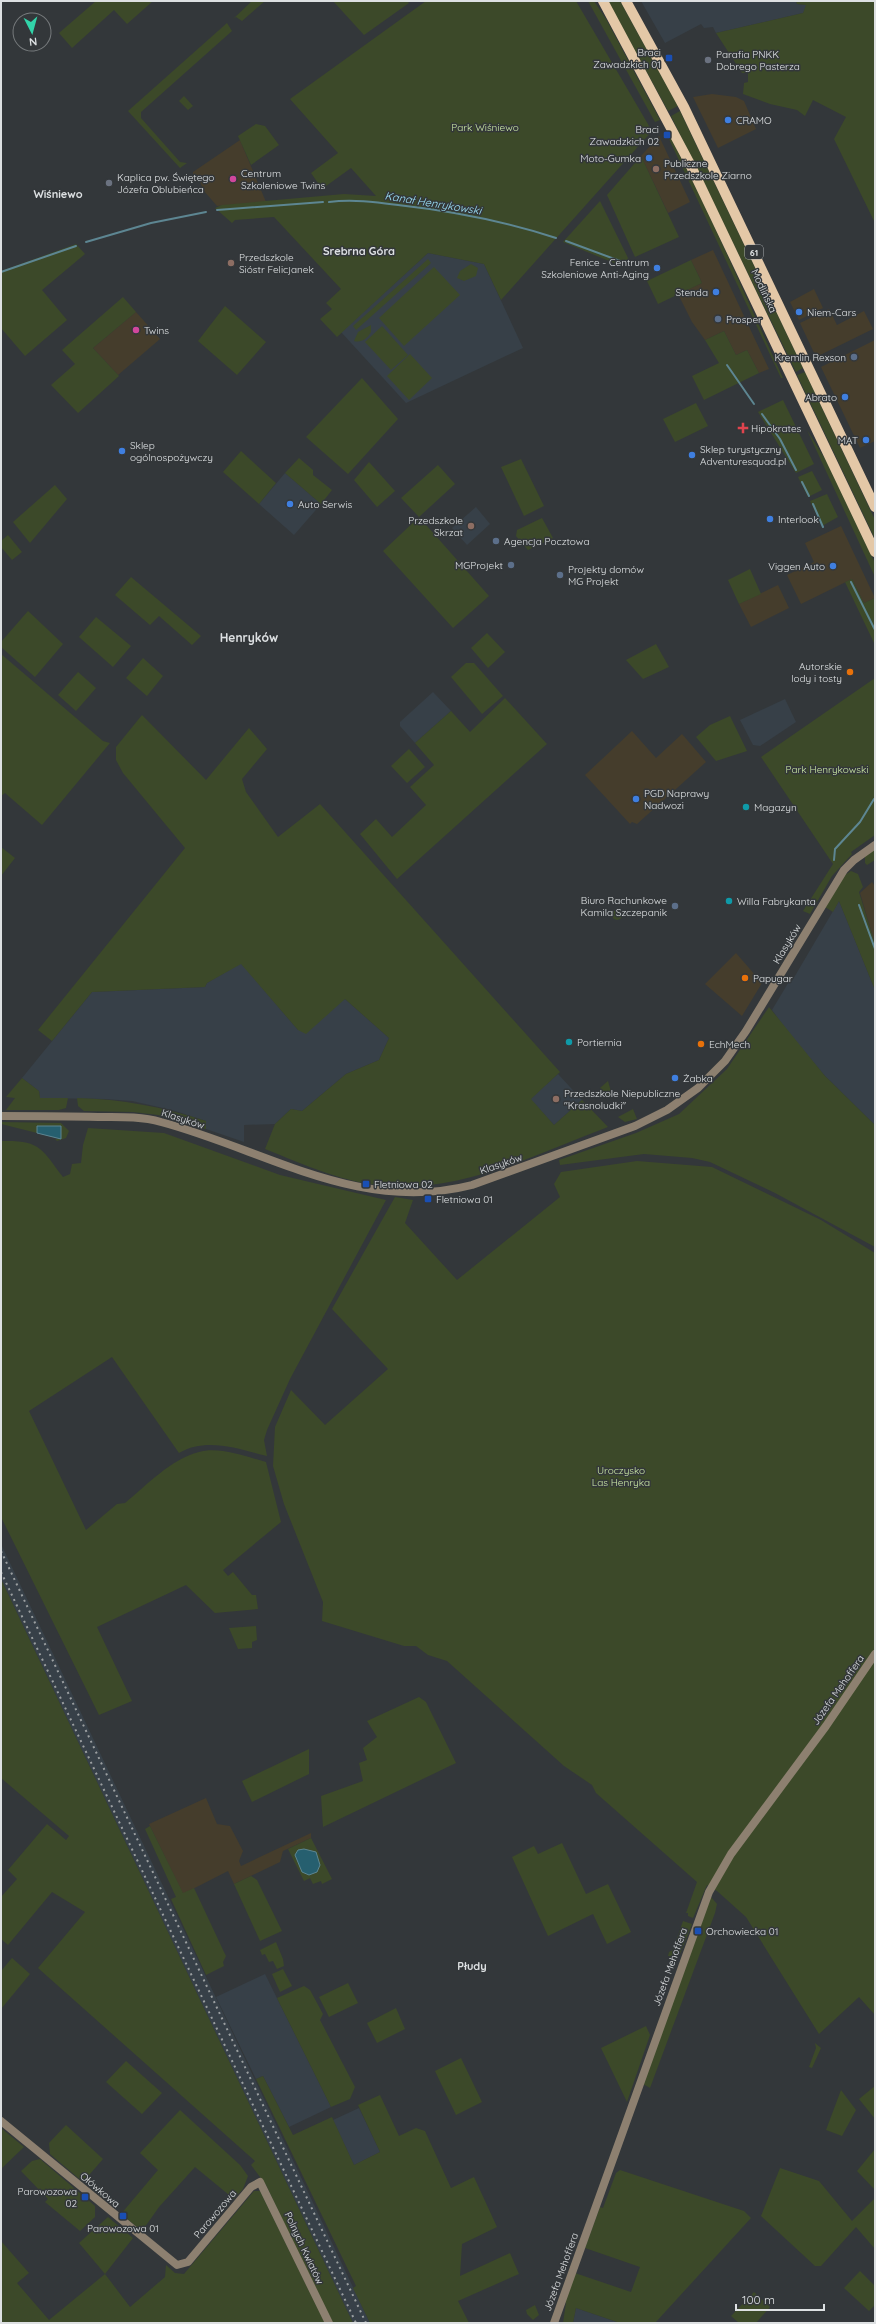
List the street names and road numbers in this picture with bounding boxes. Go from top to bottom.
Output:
road number: 61 [745,245,763,259]
street label: Modlińska [748,267,780,315]
street label: Klasyków [770,921,804,966]
street label: Klasyków [160,1106,207,1132]
street label: Klasyków [478,1150,525,1177]
street label: Józefa Mehoffera [809,1652,867,1728]
street label: Józefa Mehoffera [650,1926,690,2008]
street label: Ołówkowa [77,2169,123,2211]
street label: Parowozowa [191,2187,239,2241]
street label: Polnych Kwiatów [282,2210,327,2287]
street label: Józefa Mehoffera [541,2231,581,2313]

